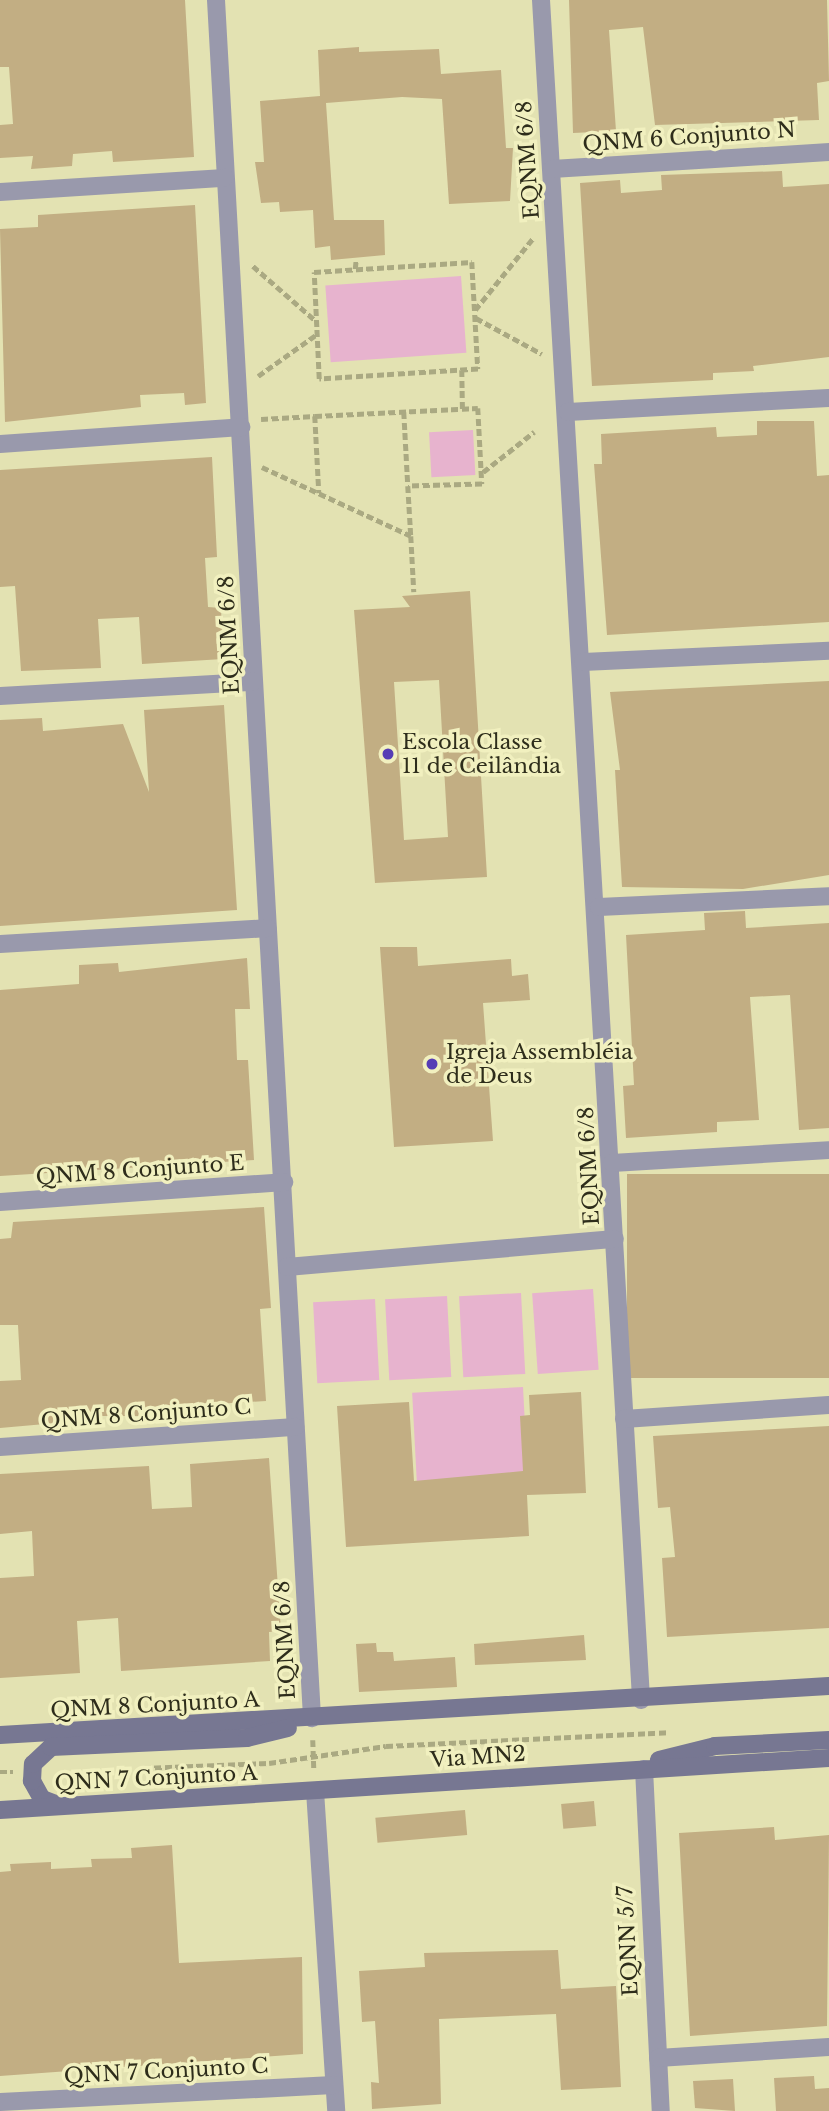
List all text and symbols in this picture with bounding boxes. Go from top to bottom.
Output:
street label: EQNM 6/8 [511,100,545,220]
street label: QNM 6 Conjunto N [582,117,796,157]
street label: EQNM 6/8 [213,575,245,695]
place label: Escola Classe 11 de Ceilândia [402,729,561,779]
marker: Escola Classe 11 de Ceilândia [380,746,396,762]
place label: Igreja Assembléia de Deus [446,1039,634,1089]
marker: Igreja Assembléia de Deus [424,1056,440,1072]
street label: EQNM 6/8 [573,1106,605,1226]
street label: QNM 8 Conjunto E [35,1150,245,1190]
street label: QNM 8 Conjunto C [40,1394,252,1434]
street label: EQNM 6/8 [269,1580,301,1700]
street label: QNM 8 Conjunto A [49,1687,261,1723]
street label: Via MN2 [429,1741,527,1773]
street label: QNN 7 Conjunto A [53,1760,259,1796]
street label: EQNN 5/7 [613,1885,643,1997]
street label: QNN 7 Conjunto C [63,2053,269,2089]

